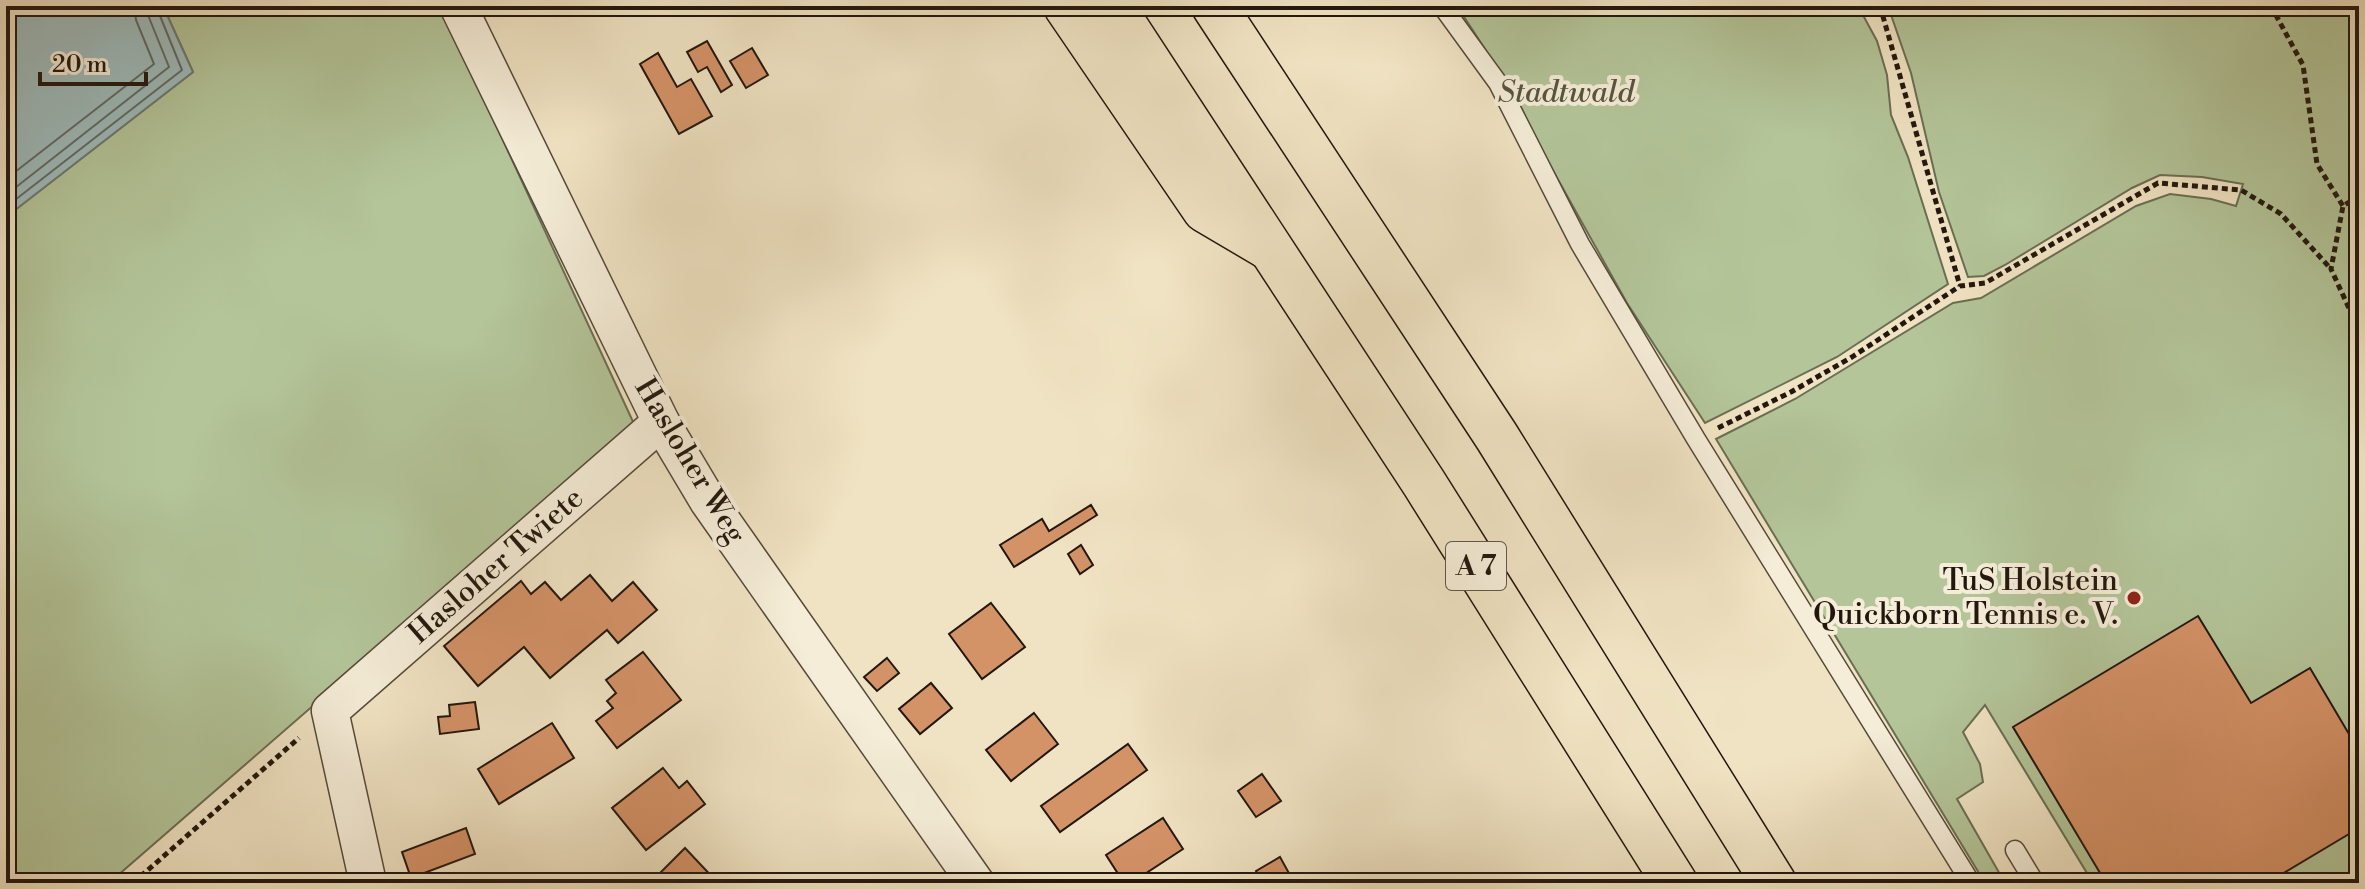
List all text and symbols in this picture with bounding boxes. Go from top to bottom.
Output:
scale bar [40,36,146,86]
text: 20 m [52,50,108,80]
park label: Stadtwald [1498,74,1635,112]
street label: Hasloher Weg [626,371,754,551]
street label: Hasloher Twiete [401,480,591,652]
road number: A 7 [1446,542,1506,590]
place label: TuS Holstein Quickborn Tennis e. V. [1813,562,2118,634]
marker: TuS Holstein Quickborn Tennis e. V. [2125,589,2143,607]

